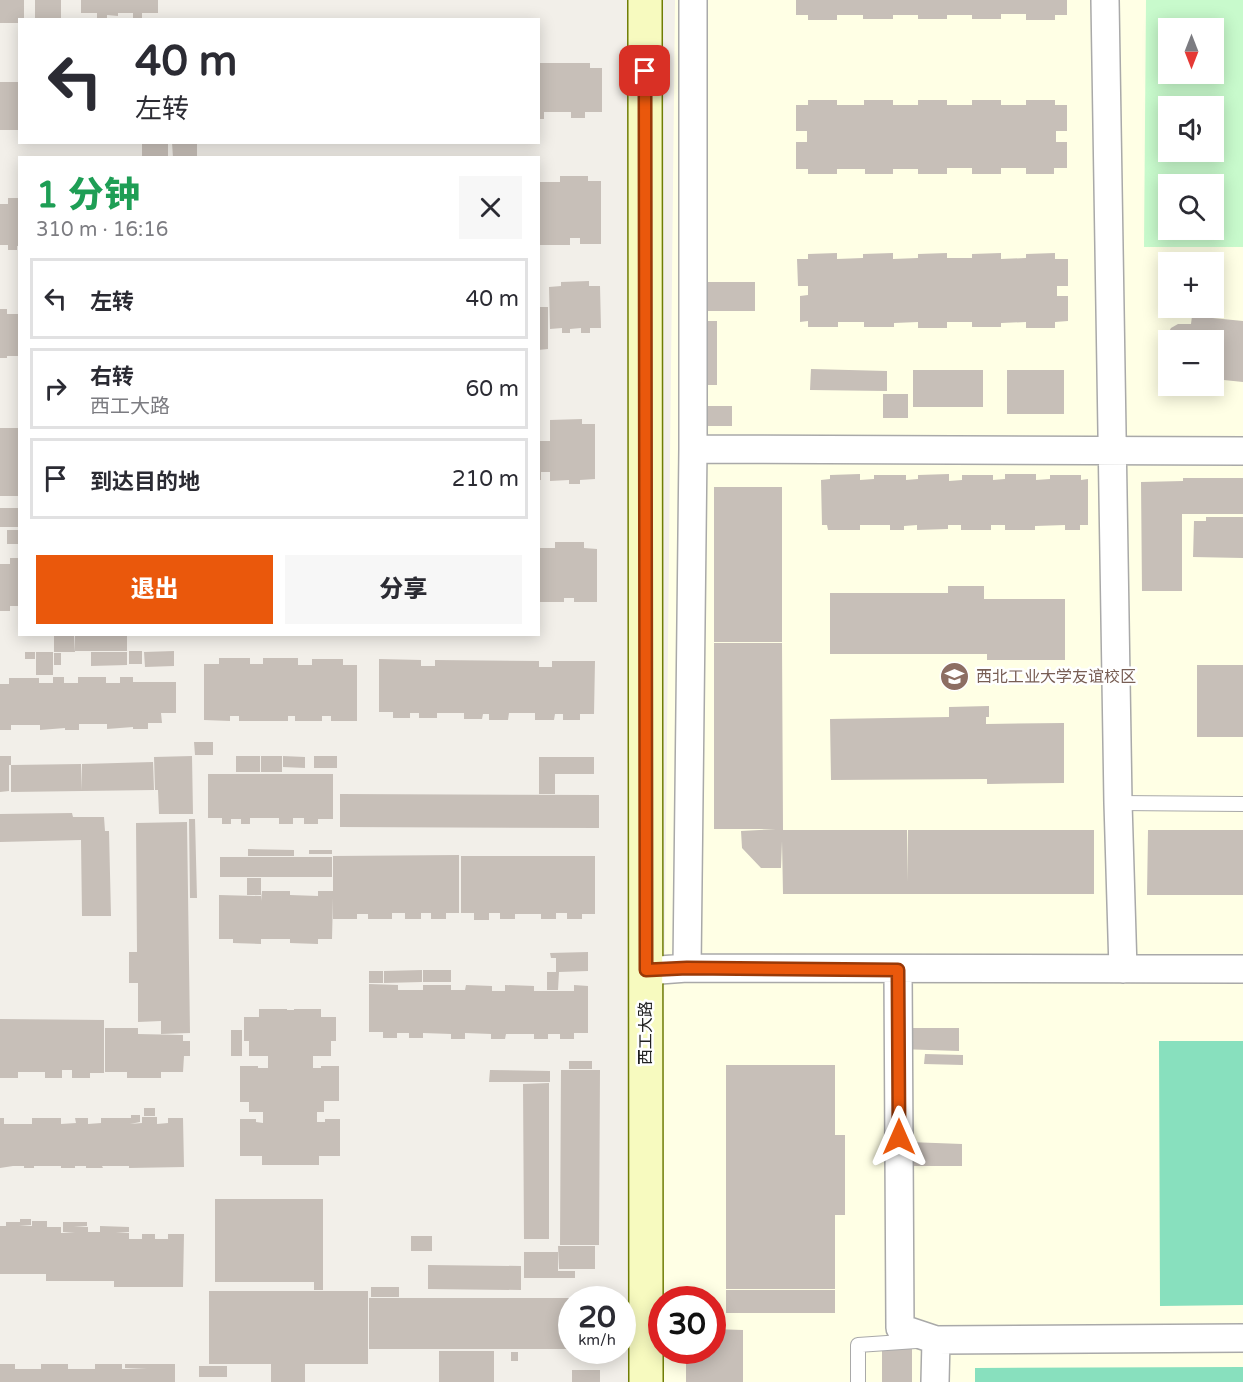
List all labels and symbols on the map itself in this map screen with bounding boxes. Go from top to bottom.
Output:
north arrow [1158,18,1224,84]
pin [619,45,670,96]
school or university icon: 西北工业大学友谊校区 [939,661,971,693]
place label: 西北工业大学友谊校区 [976,667,1136,687]
street label: 西工大路 [636,1001,656,1065]
position arrow [867,1105,931,1169]
speed limit sign: 30 [648,1286,726,1364]

